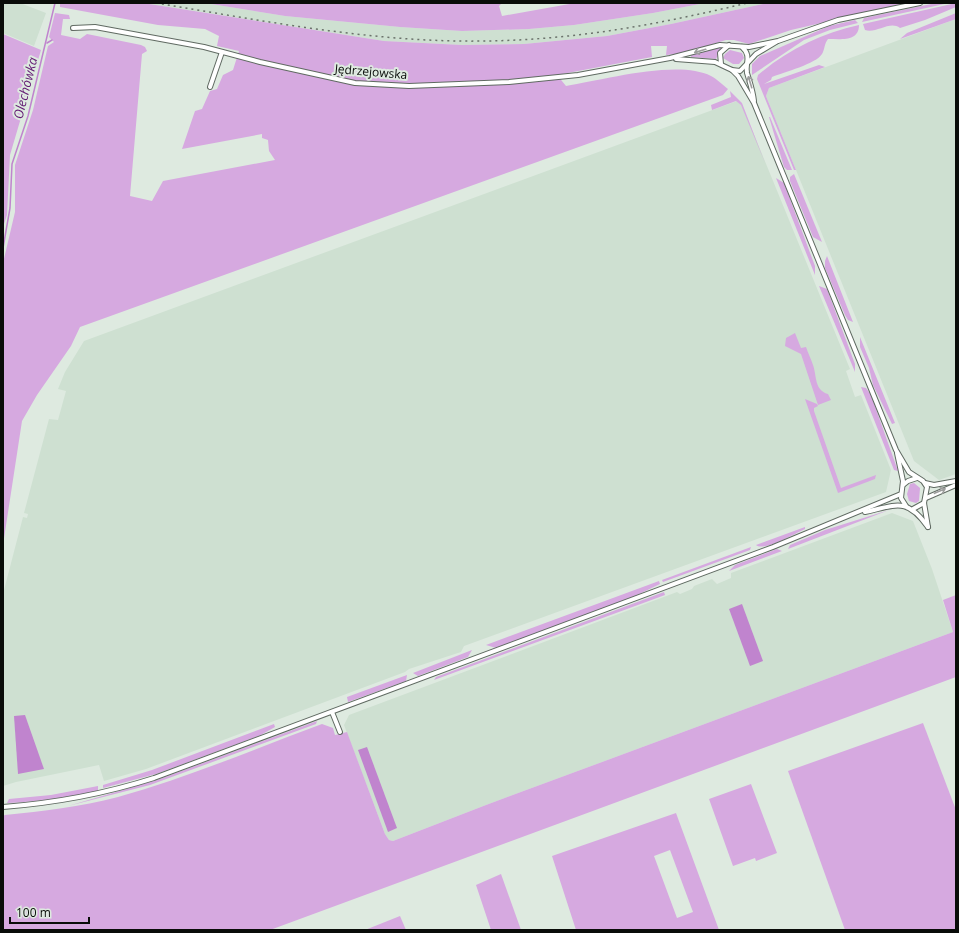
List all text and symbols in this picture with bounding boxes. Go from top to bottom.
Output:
one-way arrow [694,48,707,55]
water label: Olechówka [9,55,41,121]
street label: Jędrzejowska [333,60,408,83]
one-way arrow [746,76,753,89]
one-way arrow [934,487,946,494]
scale bar [10,899,89,925]
text: 100 m [16,904,51,921]

